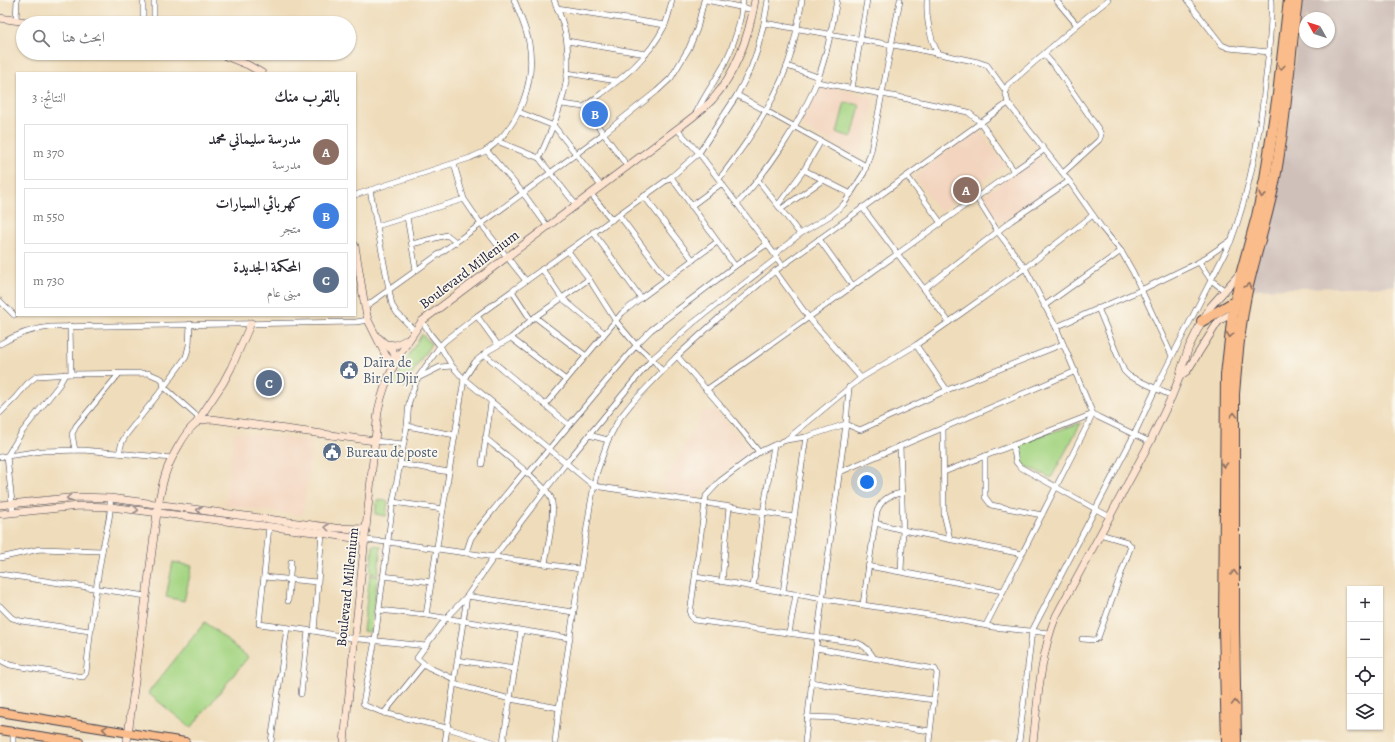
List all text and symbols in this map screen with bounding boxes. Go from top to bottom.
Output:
north arrow [1299,12,1335,48]
search box [16,16,356,60]
icon: search [30,27,52,49]
text: ابحث هنا [62,27,105,47]
one-way arrow [1277,64,1286,70]
text: بالقرب منك [274,85,340,108]
text: النتائج: 3 [32,89,66,106]
pin: B [582,99,608,129]
text: مدرسة سليماني محمد [208,129,301,149]
text: 370 m [33,144,64,161]
text: A [322,144,330,161]
text: مدرسة [272,156,301,173]
pin: A [953,175,979,205]
one-way arrow [1258,192,1267,198]
text: كهربائي السيارات [216,193,301,213]
text: 550 m [33,208,65,225]
text: B [322,208,330,225]
text: متجر [280,220,301,237]
street label: Boulevard Millenium [416,225,523,313]
text: المحكمة الجديدة [233,257,301,277]
text: 730 m [33,272,64,289]
text: C [322,272,330,289]
one-way arrow [1244,283,1252,289]
text: مبنى عام [267,284,301,301]
one-way arrow [1226,332,1235,338]
place label: Daïra de Bir el Djir [363,353,419,388]
public building icon: Daïra de Bir el Djir [338,359,360,381]
pin: C [256,368,282,398]
one-way arrow [1230,412,1238,418]
public building icon: Bureau de poste [321,441,343,463]
place label: Bureau de poste [346,443,438,462]
one-way arrow [1220,462,1228,468]
your location [857,472,877,492]
one-way arrow [66,493,73,502]
one-way arrow [133,505,139,514]
one-way arrow [195,506,202,515]
one-way arrow [324,523,331,532]
street label: Boulevard Millenium [332,526,363,648]
one-way arrow [1230,570,1238,576]
map controls [1347,586,1383,730]
button: + [1347,586,1383,622]
button: − [1347,622,1383,658]
button: locate [1347,658,1383,694]
button: layers [1347,694,1383,730]
one-way arrow [1231,700,1239,706]
one-way arrow [102,725,109,734]

